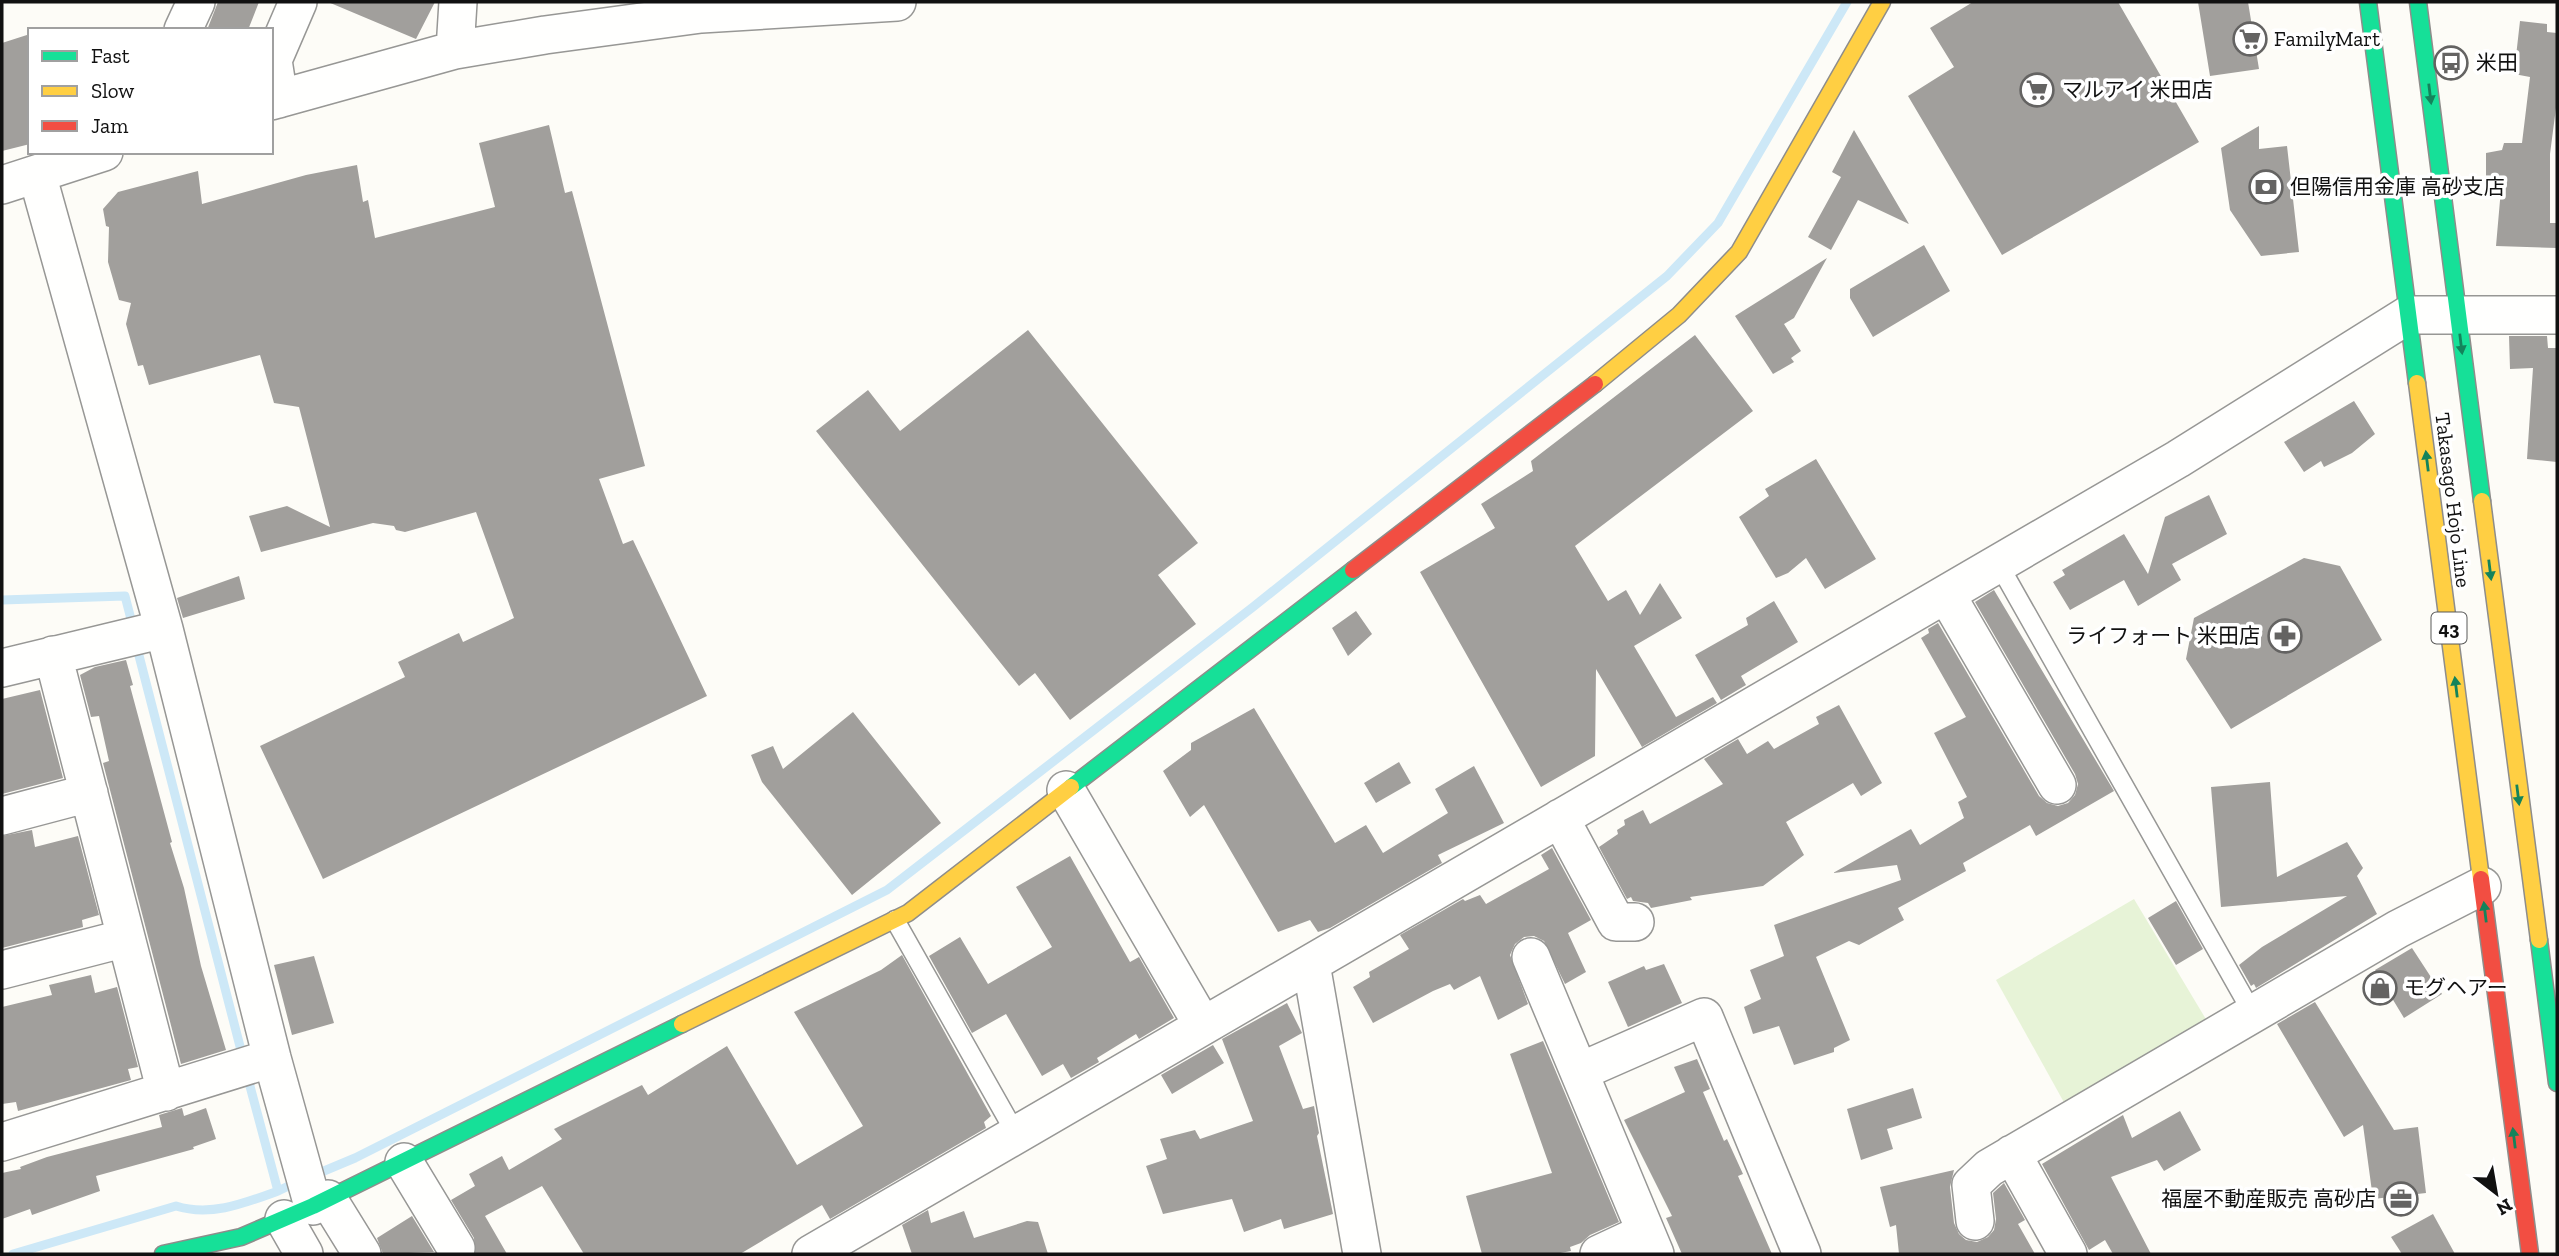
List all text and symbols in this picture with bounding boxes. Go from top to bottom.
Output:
supermarket icon: FamilyMart [2231,20,2269,58]
place label: FamilyMart [2274,26,2380,51]
legend [28,28,273,154]
text: Fast [91,43,130,68]
bus stop icon: 米田 [2432,44,2470,82]
place label: 米田 [2476,50,2518,75]
supermarket icon: マルアイ 米田店 [2018,71,2056,109]
place label: マルアイ 米田店 [2062,77,2213,102]
text: Slow [91,78,134,103]
one-way arrow [2424,83,2435,105]
text: Jam [91,113,128,138]
bank icon: 但陽信用金庫 高砂支店 [2247,168,2285,206]
place label: 但陽信用金庫 高砂支店 [2290,174,2505,199]
one-way arrow [2456,333,2467,355]
street label: Takasago Hojo Line [2429,411,2477,589]
one-way arrow [2422,450,2433,472]
one-way arrow [2484,559,2495,581]
road number: 43 [2432,612,2466,643]
pharmacy icon: ライフォート 米田店 [2266,617,2304,655]
place label: ライフォート 米田店 [2066,623,2260,648]
one-way arrow [2451,676,2462,698]
one-way arrow [2513,784,2524,806]
one-way arrow [2480,901,2491,923]
shop icon: モグヘアー [2361,969,2399,1007]
place label: モグヘアー [2404,975,2508,1000]
one-way arrow [2509,1127,2520,1149]
north arrow [2461,1158,2531,1228]
office icon: 福屋不動産販売 高砂店 [2382,1180,2420,1218]
place label: 福屋不動産販売 高砂店 [2161,1186,2376,1211]
text: N [2492,1194,2517,1221]

